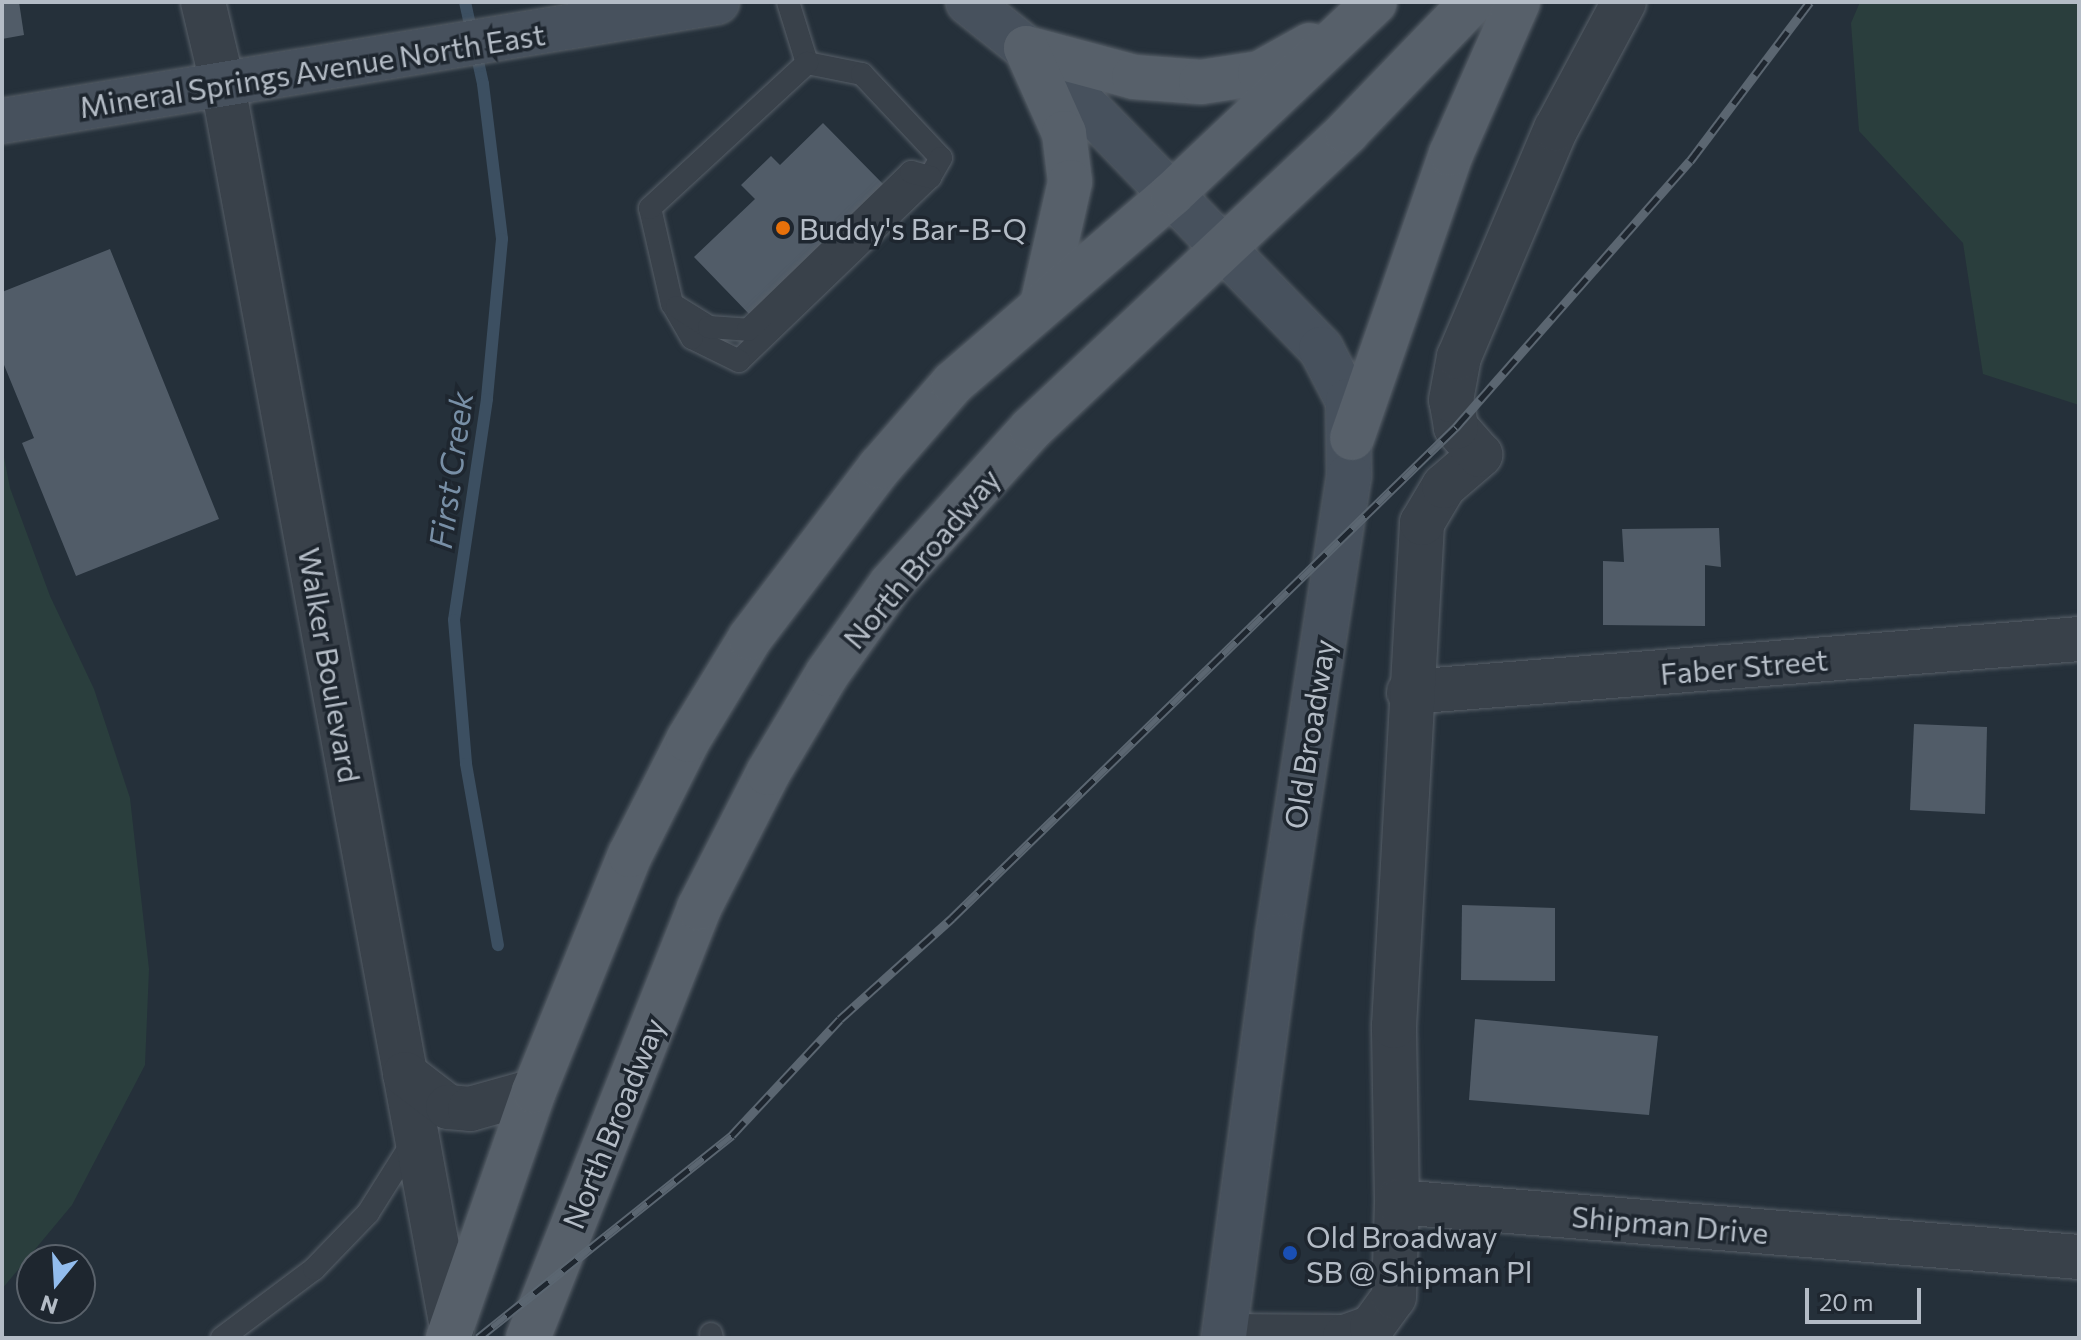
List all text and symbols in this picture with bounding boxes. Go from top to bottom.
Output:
street label: Mineral Springs Avenue North East [77,15,547,125]
place label: Buddy's Bar-B-Q [799,210,1027,246]
marker: Buddy's Bar-B-Q [774,219,792,237]
water label: First Creek [420,389,480,551]
street label: North Broadway [835,461,1007,655]
street label: Walker Boulevard [292,545,368,785]
street label: Old Broadway [1276,637,1342,831]
street label: Faber Street [1659,641,1829,691]
street label: North Broadway [554,1012,672,1234]
street label: Shipman Drive [1570,1197,1770,1251]
place label: Old Broadway SB @ Shipman Pl [1306,1218,1532,1288]
north arrow [16,1244,96,1324]
marker: Old Broadway SB @ Shipman Pl [1281,1244,1299,1262]
scale bar [1809,1272,1925,1322]
text: 20 m [1819,1287,1873,1316]
text: N [37,1290,61,1321]

